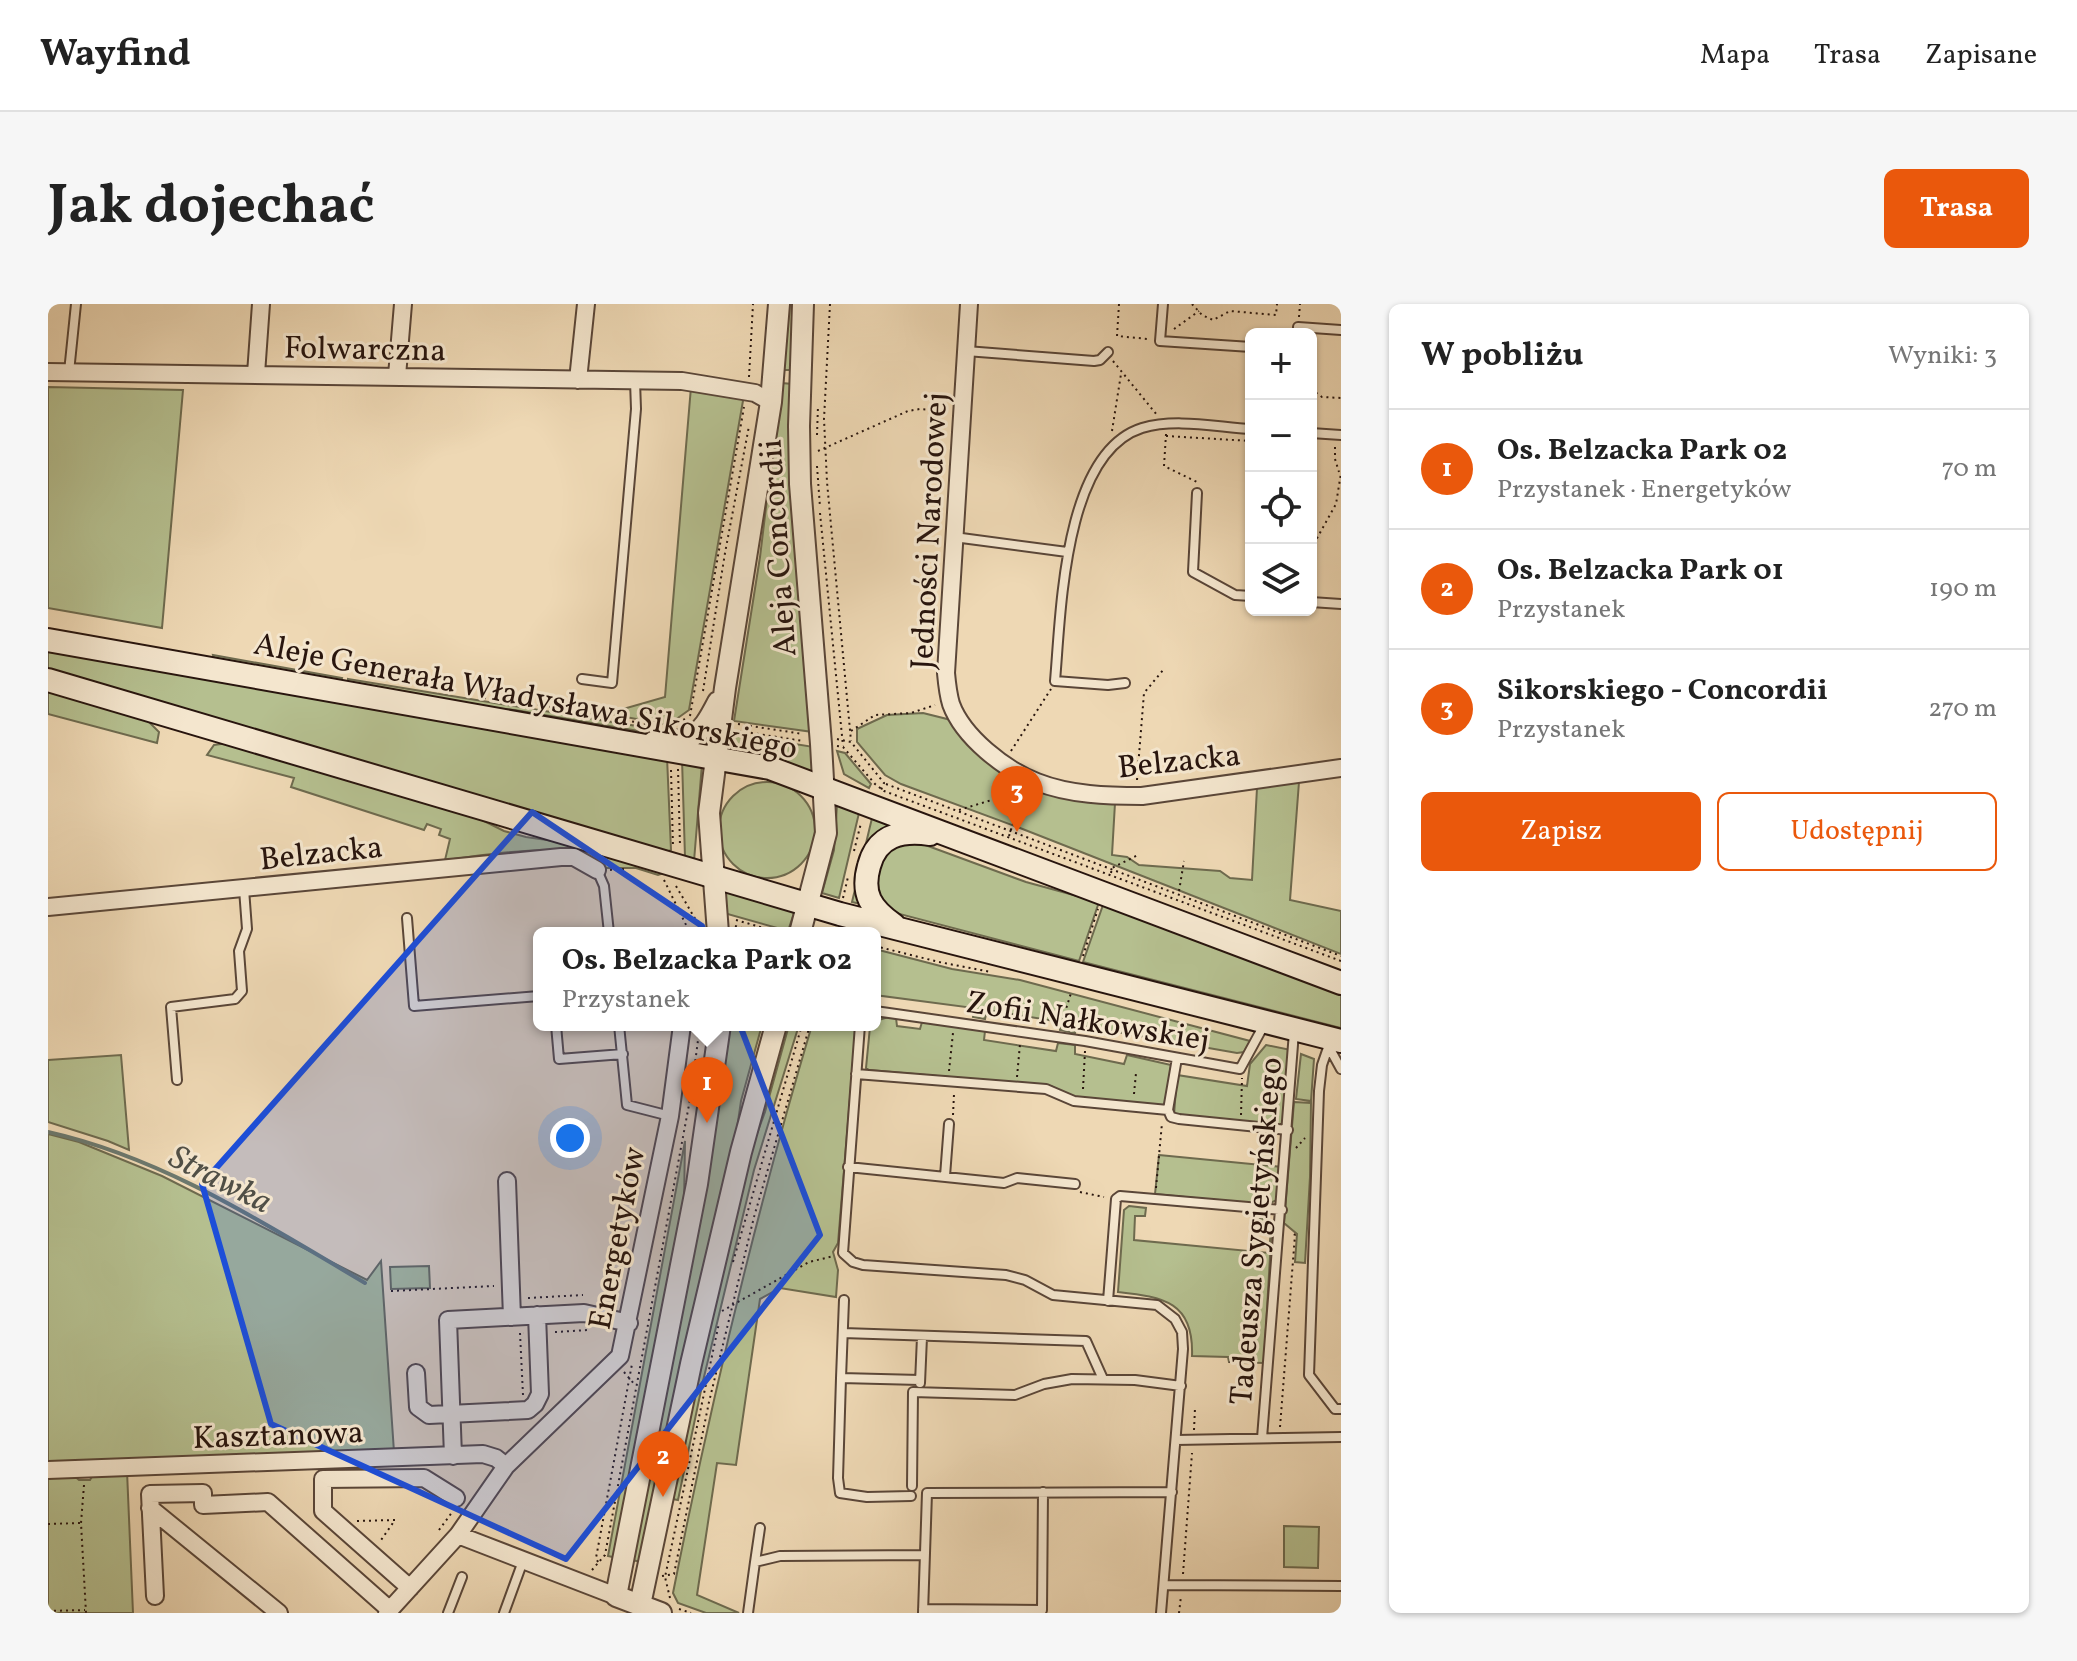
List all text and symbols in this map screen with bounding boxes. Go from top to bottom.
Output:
text: Wayfind [40,29,191,82]
text: Mapa [1700,36,1770,75]
text: Trasa [1814,36,1881,75]
text: Zapisane [1925,36,2037,75]
text: Jak dojechać [48,169,375,247]
button: Trasa [1884,169,2029,248]
street label: Folwarczna [284,328,446,374]
map controls [1245,328,1317,616]
button: + [1245,328,1317,400]
text: W pobliżu [1421,333,1584,380]
text: Wyniki: 3 [1888,338,1997,374]
street label: Jedności Narodowej [902,391,960,671]
button: − [1245,400,1317,472]
text: Os. Belzacka Park 02 [1497,430,1787,472]
street label: Aleja Concordii [750,438,810,658]
text: 1 [1442,451,1452,487]
text: 70 m [1942,451,1997,487]
button: locate [1245,472,1317,544]
text: Przystanek · Energetyków [1497,472,1791,508]
button: layers [1245,544,1317,616]
text: Os. Belzacka Park 01 [1497,550,1784,592]
text: 2 [1440,571,1454,607]
text: 190 m [1929,571,1997,607]
text: Przystanek [1497,592,1625,628]
street label: Aleje Generała Władysława Sikorskiego [250,624,801,772]
text: Sikorskiego - Concordii [1497,670,1828,712]
text: 3 [1440,691,1454,727]
text: 270 m [1928,691,1997,727]
text: Przystanek [1497,712,1625,748]
street label: Belzacka [1116,735,1243,791]
pin: 3 [991,766,1043,832]
button: Zapisz [1421,792,1701,871]
button: Udostępnij [1717,792,1997,871]
street label: Belzacka [258,827,385,883]
popup [533,927,881,1031]
text: Os. Belzacka Park 02 [562,940,852,982]
text: Przystanek [562,982,690,1018]
street label: Zofii Nałkowskiej [963,982,1212,1064]
street label: Tadeusza Sygietyńskiego [1221,1055,1295,1407]
pin: 1 [681,1057,733,1123]
your location [550,1118,590,1158]
water label: Strawka [160,1135,279,1227]
street label: Energetyków [580,1143,658,1334]
street label: Kasztanowa [192,1412,364,1462]
pin: 2 [637,1431,689,1497]

